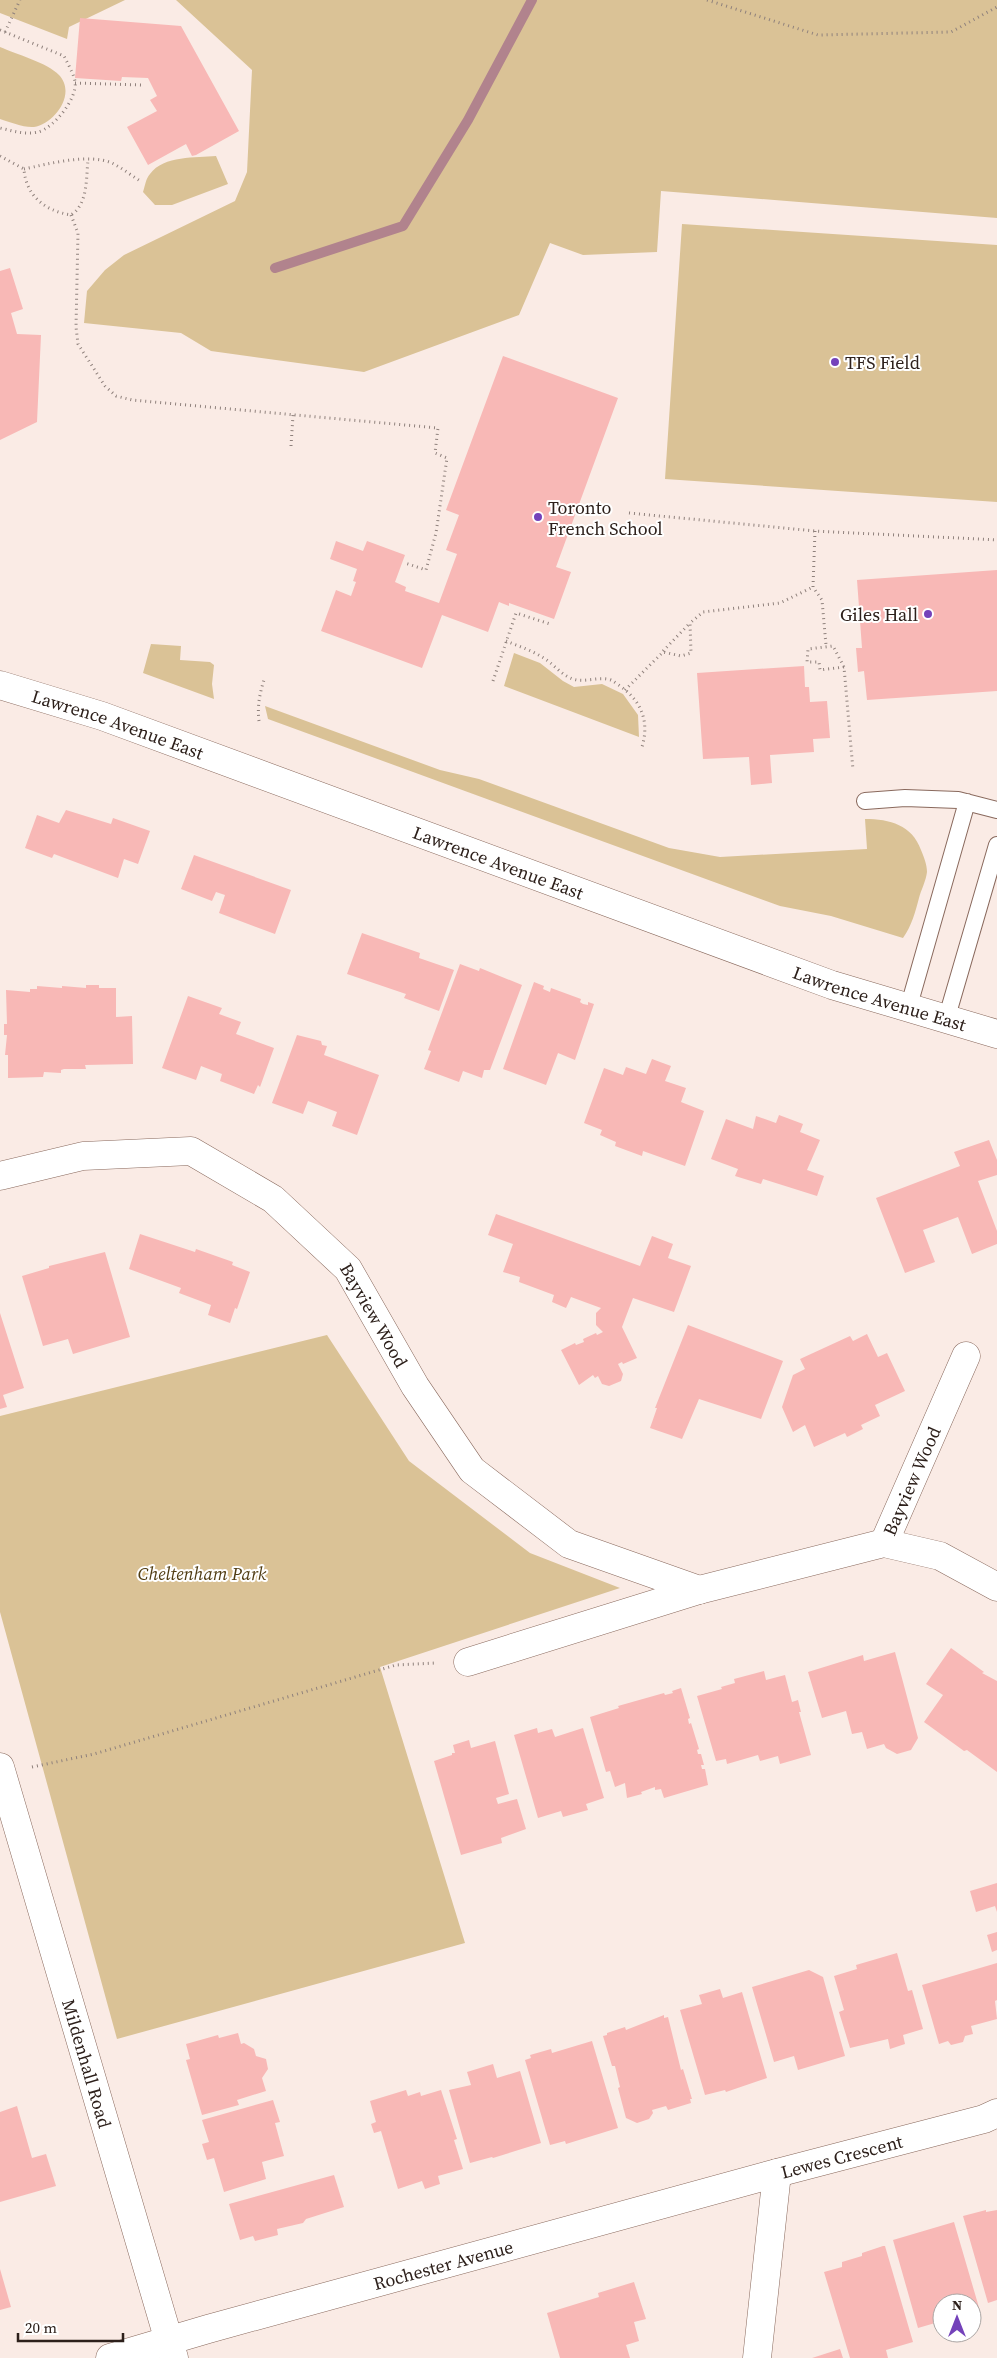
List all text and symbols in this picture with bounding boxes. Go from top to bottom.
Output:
place label: TFS Field [845,350,920,375]
marker: TFS Field [829,356,841,368]
place label: Toronto French School [548,495,663,541]
marker: Toronto French School [532,511,544,523]
place label: Giles Hall [840,602,918,627]
marker: Giles Hall [922,608,934,620]
street label: Lawrence Avenue East [29,683,207,765]
street label: Lawrence Avenue East [410,819,587,905]
street label: Lawrence Avenue East [790,959,969,1037]
street label: Bayview Wood [334,1258,414,1372]
street label: Bayview Wood [876,1422,946,1539]
park label: Cheltenham Park [138,1561,267,1586]
street label: Mildenhall Road [56,1996,118,2131]
street label: Lewes Crescent [778,2128,905,2184]
street label: Rochester Avenue [370,2233,516,2296]
north arrow [932,2293,982,2343]
text: N [952,2295,962,2315]
scale bar [18,2310,122,2342]
text: 20 m [25,2317,57,2338]

